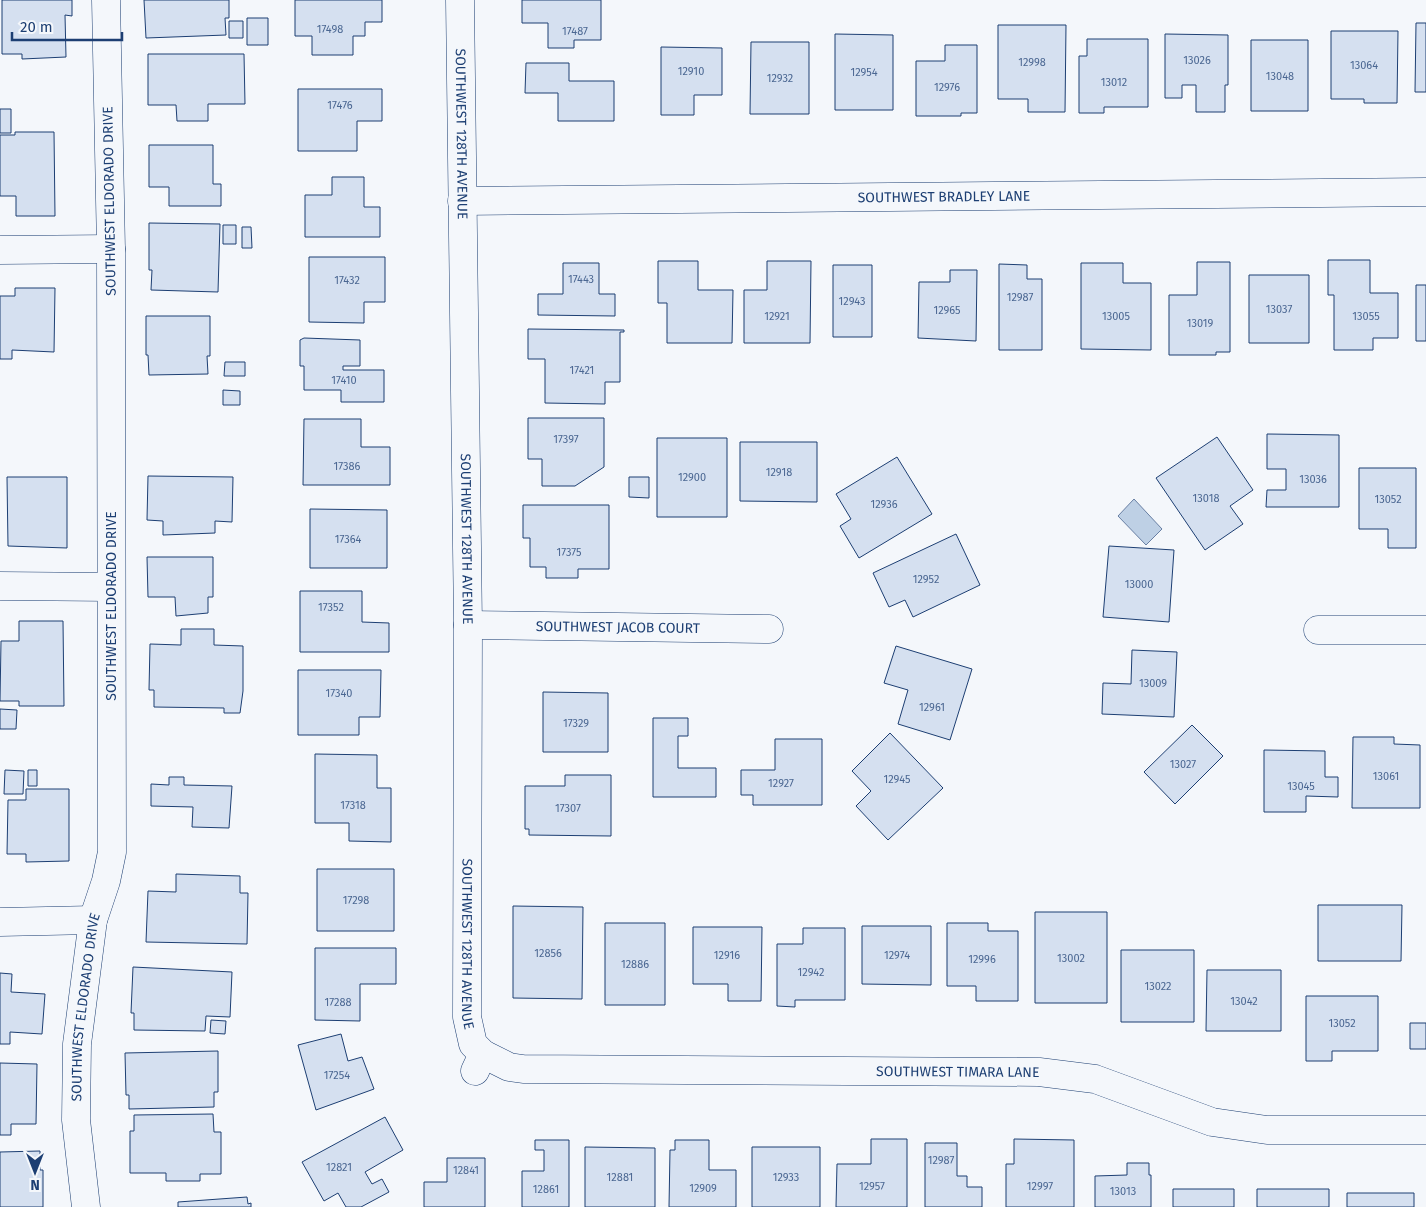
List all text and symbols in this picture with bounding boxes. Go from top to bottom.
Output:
scale bar [12,10,122,42]
text: 20 m [20,18,53,36]
house number: 17498 [317,23,343,36]
house number: 17487 [562,25,588,38]
street label: SOUTHWEST 128TH AVENUE [452,48,471,220]
house number: 13026 [1183,54,1211,67]
house number: 12998 [1018,56,1046,69]
house number: 13064 [1350,59,1378,72]
house number: 12910 [678,65,704,78]
house number: 12954 [850,66,878,79]
house number: 13048 [1266,70,1294,83]
house number: 12932 [767,72,793,85]
house number: 13012 [1101,76,1127,89]
house number: 12976 [934,81,960,94]
house number: 17476 [327,99,353,112]
street label: SOUTHWEST ELDORADO DRIVE [99,106,120,296]
street label: SOUTHWEST BRADLEY LANE [858,188,1030,206]
house number: 17443 [568,273,594,286]
house number: 17432 [334,274,360,287]
house number: 12987 [1007,291,1033,304]
house number: 12943 [839,295,865,308]
house number: 13037 [1266,303,1292,316]
house number: 12965 [933,304,961,317]
house number: 12921 [764,310,790,323]
house number: 13005 [1102,310,1131,323]
house number: 13055 [1352,310,1380,323]
house number: 13019 [1187,317,1214,330]
house number: 17421 [570,364,594,377]
house number: 17410 [331,374,357,387]
house number: 17397 [553,433,579,446]
street label: SOUTHWEST 128TH AVENUE [457,453,476,625]
house number: 17386 [334,460,361,473]
house number: 12918 [766,466,792,479]
house number: 12900 [678,471,706,484]
house number: 13036 [1299,473,1327,486]
house number: 13018 [1193,492,1219,505]
house number: 13052 [1374,493,1402,506]
house number: 12936 [870,498,898,511]
street label: SOUTHWEST ELDORADO DRIVE [103,511,120,701]
house number: 17364 [335,533,362,546]
house number: 17375 [556,546,582,559]
house number: 12952 [913,573,939,586]
house number: 13000 [1125,578,1153,591]
house number: 17352 [318,601,344,614]
street label: SOUTHWEST JACOB COURT [536,618,701,637]
house number: 13009 [1139,677,1167,690]
house number: 17340 [326,687,352,700]
house number: 12961 [919,701,945,714]
house number: 17329 [563,717,589,730]
house number: 13027 [1170,758,1196,771]
house number: 13061 [1373,770,1399,783]
house number: 12945 [883,773,911,786]
house number: 12927 [768,777,794,790]
house number: 13045 [1287,780,1315,793]
house number: 17318 [340,799,366,812]
house number: 17307 [555,802,581,815]
street label: SOUTHWEST 128TH AVENUE [457,858,478,1031]
house number: 17298 [343,894,369,907]
street label: SOUTHWEST ELDORADO DRIVE [68,911,104,1102]
house number: 12856 [534,947,562,960]
house number: 12916 [714,949,740,962]
house number: 12974 [884,949,910,962]
house number: 13002 [1057,952,1085,965]
house number: 12996 [968,953,996,966]
house number: 12886 [621,958,649,971]
house number: 12942 [798,966,824,979]
house number: 13022 [1144,980,1172,993]
house number: 13042 [1230,995,1258,1008]
house number: 17288 [324,996,352,1009]
house number: 13052 [1328,1017,1356,1030]
street label: SOUTHWEST TIMARA LANE [876,1063,1039,1081]
house number: 17254 [324,1069,350,1082]
north arrow [10,1147,60,1197]
house number: 12987 [928,1154,954,1167]
house number: 12821 [326,1161,352,1174]
house number: 12841 [453,1164,479,1177]
house number: 12881 [607,1171,633,1184]
house number: 12933 [773,1171,799,1184]
text: N [30,1176,40,1193]
house number: 12957 [859,1180,885,1193]
house number: 12997 [1027,1180,1053,1193]
house number: 12909 [689,1182,717,1195]
house number: 12861 [533,1183,559,1196]
house number: 13013 [1110,1185,1136,1198]

